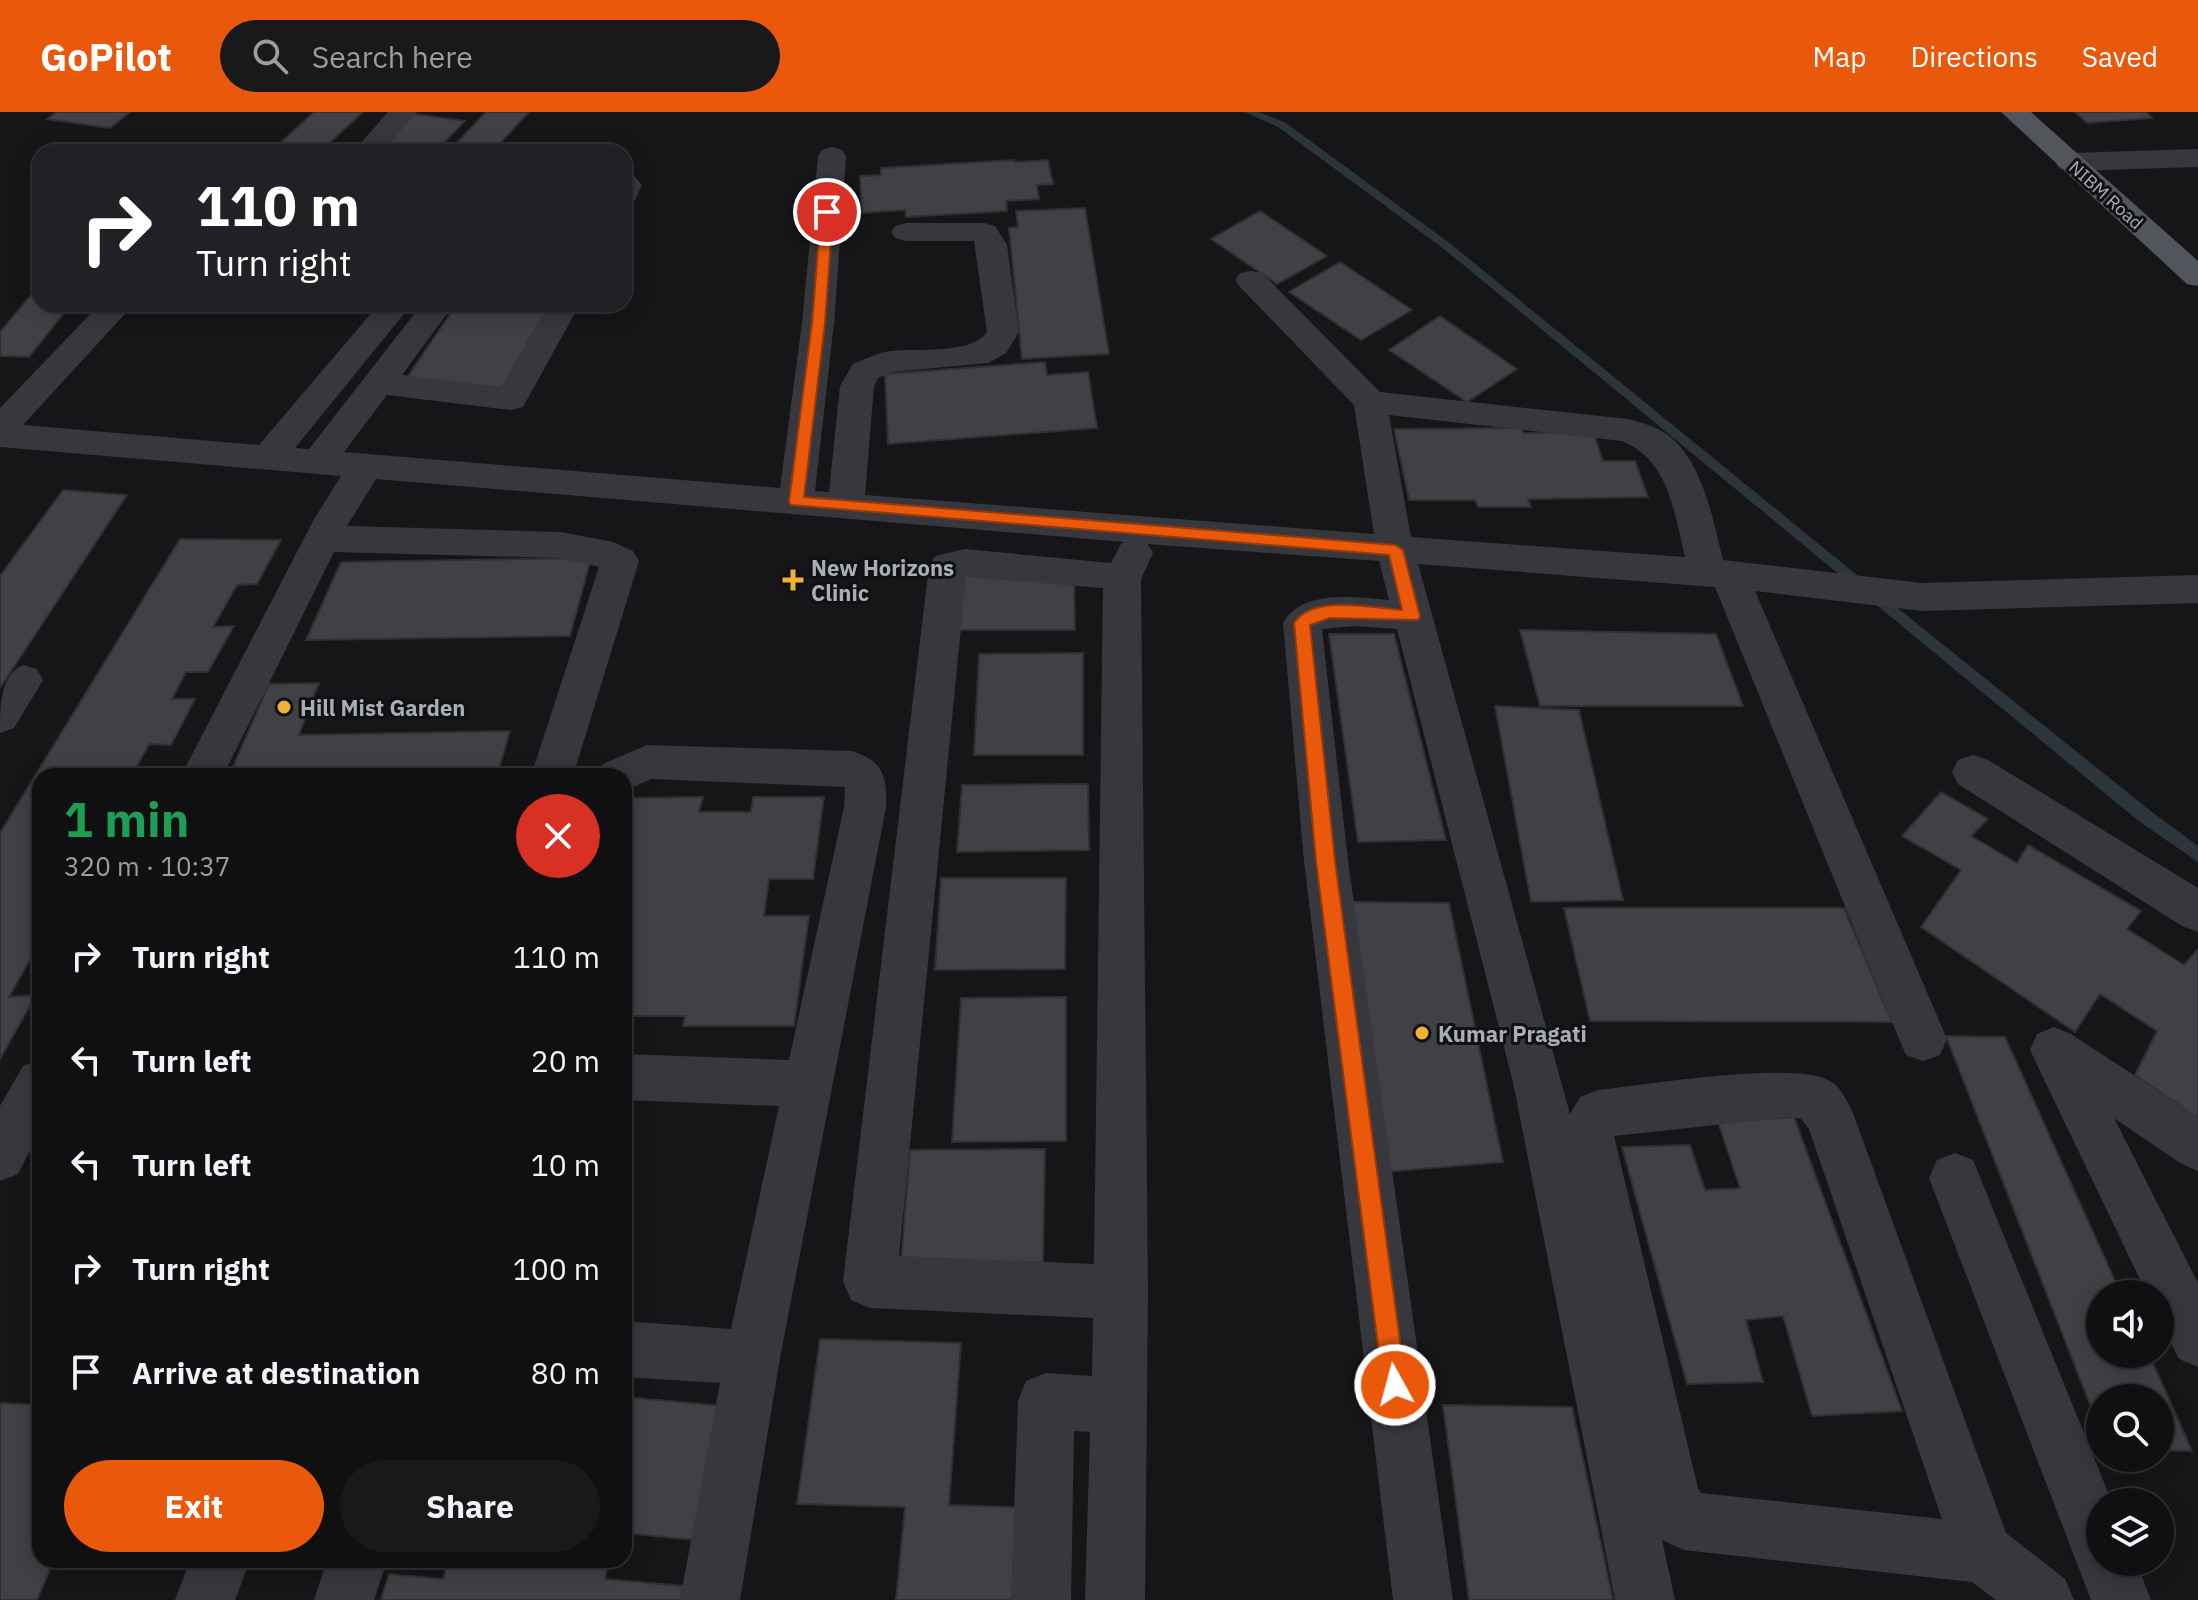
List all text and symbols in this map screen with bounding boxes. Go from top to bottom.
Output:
search box [220,20,780,92]
text: GoPilot [40,32,172,81]
icon: search [248,34,292,78]
text: Search here [312,37,473,76]
text: Map [1812,38,1866,75]
text: Directions [1910,38,2038,75]
text: Saved [2082,38,2158,75]
street label: NIBM Road [2064,156,2148,234]
text: 110 m [196,169,360,241]
icon: right [64,176,168,280]
pin [793,178,861,246]
icon: arrive [805,190,849,234]
text: Turn right [196,239,352,286]
place label: New Horizons Clinic [811,553,954,607]
marker: New Horizons Clinic [782,569,804,591]
place label: Hill Mist Garden [300,693,465,722]
marker: Hill Mist Garden [275,698,293,716]
text: 1 min [64,788,189,850]
button: close [516,794,600,878]
text: 320 m · 10:37 [64,849,230,883]
icon: right [64,934,108,978]
text: Turn right [132,937,270,976]
text: 110 m [513,937,600,976]
place label: Kumar Pragati [1438,1019,1587,1048]
marker: Kumar Pragati [1413,1024,1431,1042]
icon: left [64,1038,108,1082]
text: Turn left [132,1041,251,1080]
text: 20 m [531,1041,600,1080]
icon: left [64,1142,108,1186]
text: Turn left [132,1145,251,1184]
text: 10 m [531,1145,600,1184]
icon: right [64,1246,108,1290]
text: Turn right [132,1249,270,1288]
text: 100 m [513,1249,600,1288]
map controls [2086,1280,2174,1576]
button: sound [2086,1280,2174,1368]
position arrow [1353,1343,1437,1427]
icon: arrive [64,1350,108,1394]
text: Arrive at destination [132,1353,420,1392]
text: 80 m [531,1353,600,1392]
button: search [2086,1384,2174,1472]
button: Exit [64,1460,324,1552]
button: Share [340,1460,600,1552]
button: layers [2086,1488,2174,1576]

